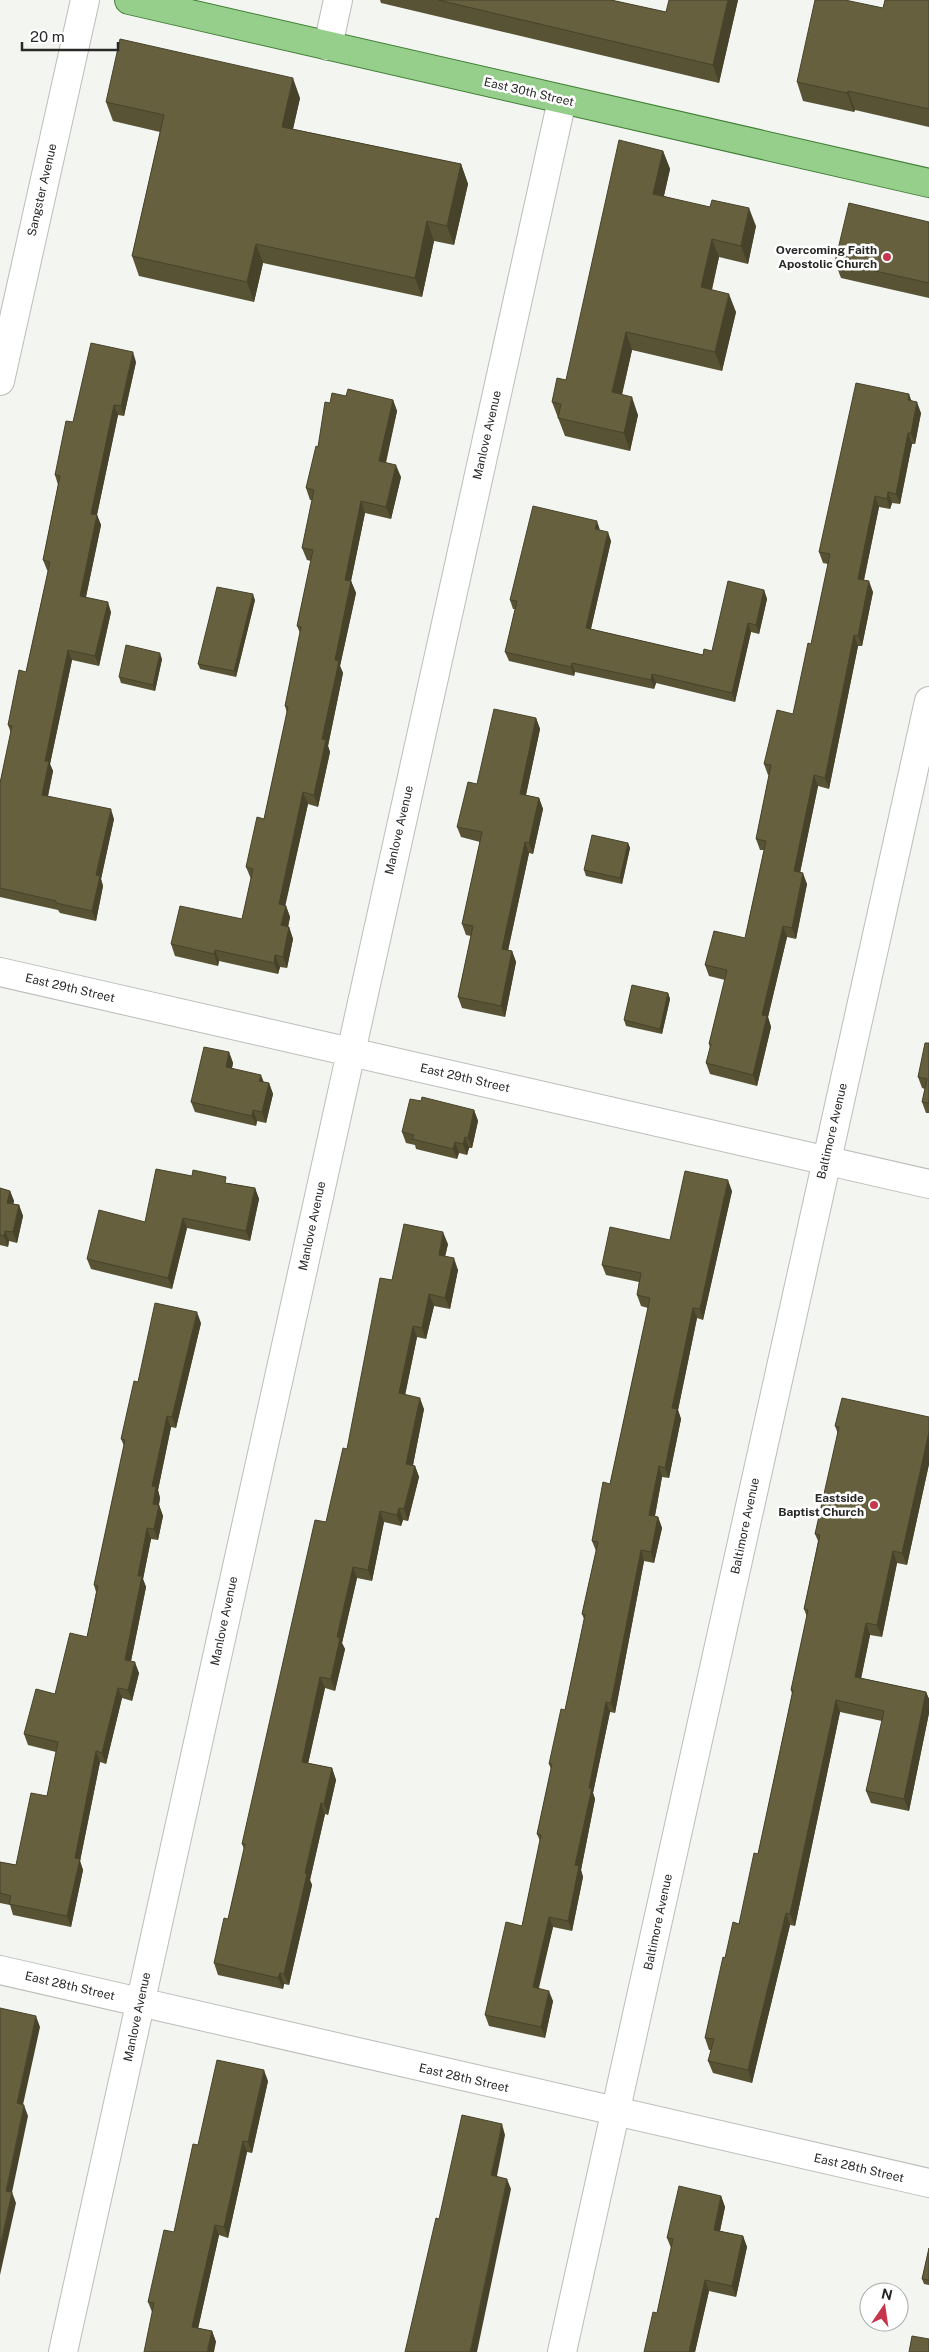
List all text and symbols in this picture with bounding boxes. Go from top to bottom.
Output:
scale bar [22,20,119,52]
text: 20 m [30,28,65,45]
street label: East 30th Street [483,75,576,109]
street label: Sangster Avenue [25,142,60,238]
place label: Overcoming Faith Apostolic Church [776,243,877,271]
marker: Overcoming Faith Apostolic Church [881,251,893,263]
street label: Manlove Avenue [470,389,504,481]
street label: Manlove Avenue [382,784,416,876]
street label: East 29th Street [24,971,117,1005]
street label: East 29th Street [419,1061,512,1095]
street label: Baltimore Avenue [814,1081,850,1180]
street label: Manlove Avenue [296,1180,328,1272]
street label: Baltimore Avenue [728,1476,762,1575]
place label: Eastside Baptist Church [778,1491,864,1519]
marker: Eastside Baptist Church [868,1499,880,1511]
street label: Manlove Avenue [208,1575,240,1667]
street label: Baltimore Avenue [641,1872,675,1971]
street label: East 28th Street [24,1969,117,2003]
street label: Manlove Avenue [121,1971,153,2063]
street label: East 28th Street [418,2061,511,2095]
street label: East 28th Street [813,2151,906,2185]
north arrow [859,2282,909,2332]
text: N [880,2285,894,2303]

